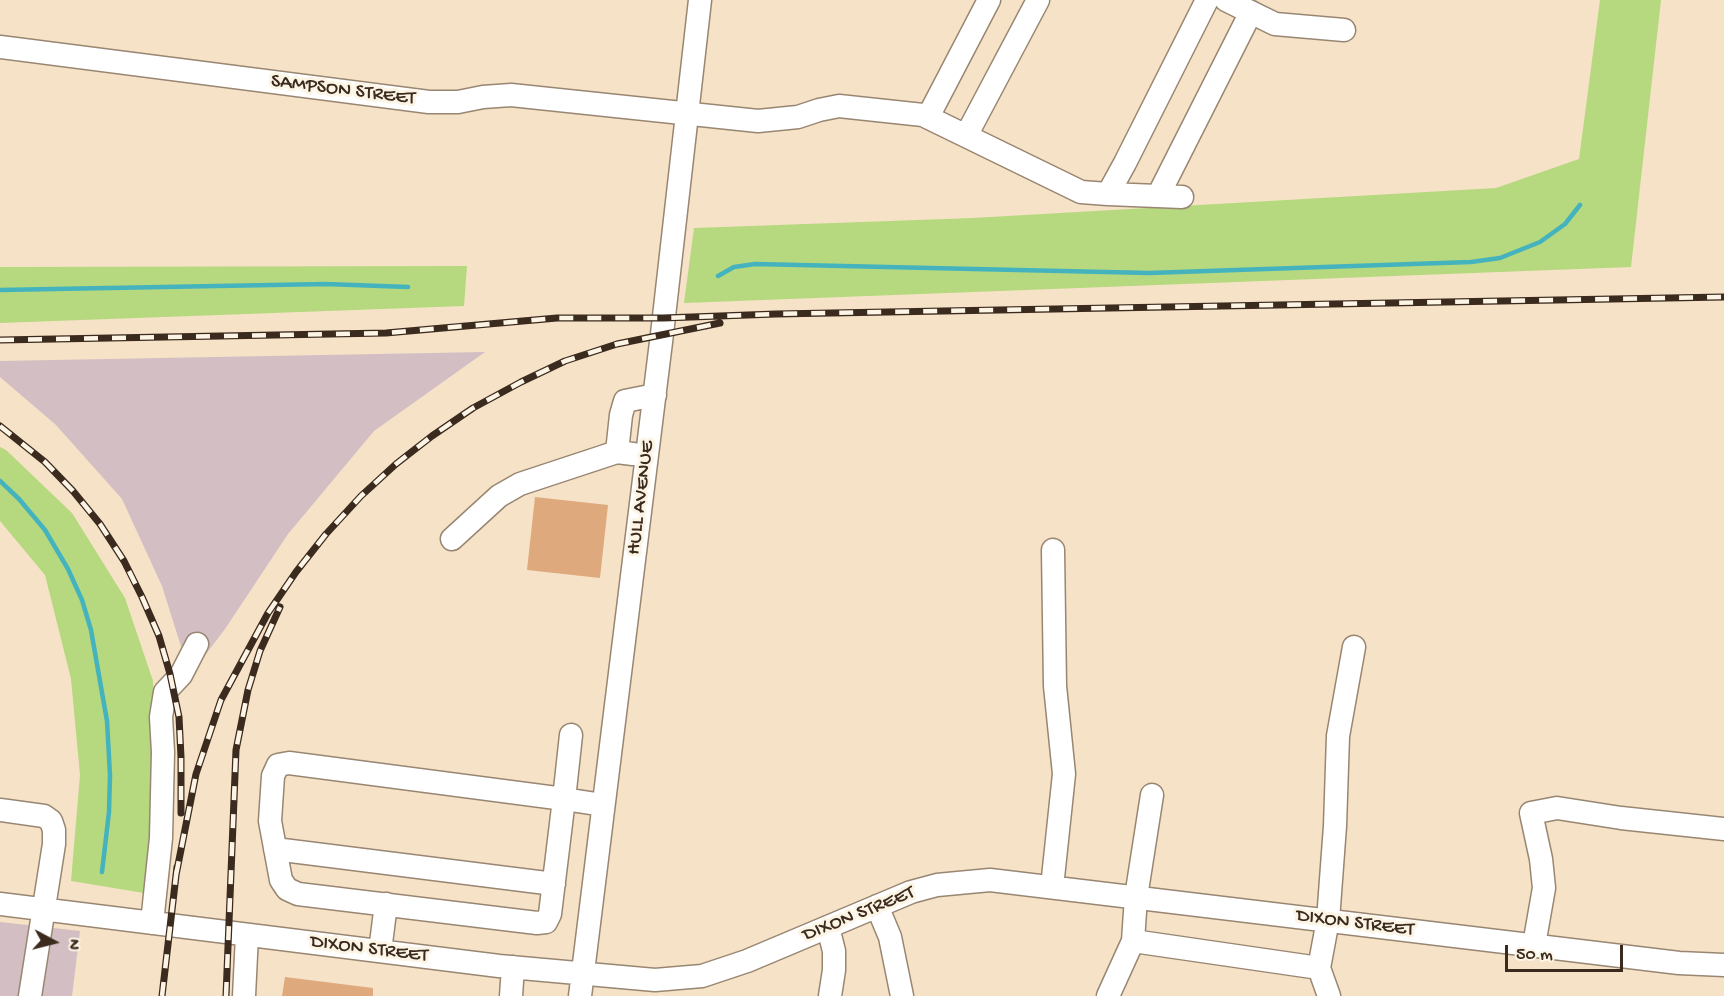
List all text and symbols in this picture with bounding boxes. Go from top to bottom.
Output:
street label: SAMPSON STREET [269,70,417,112]
street label: HULL AVENUE [623,440,661,556]
street label: DIXON STREET [800,882,918,948]
street label: DIXON STREET [1295,905,1415,943]
north arrow [24,912,84,972]
street label: DIXON STREET [309,931,429,969]
scale bar [1508,933,1626,971]
text: N [62,938,82,951]
text: 50 m [1516,945,1553,966]

